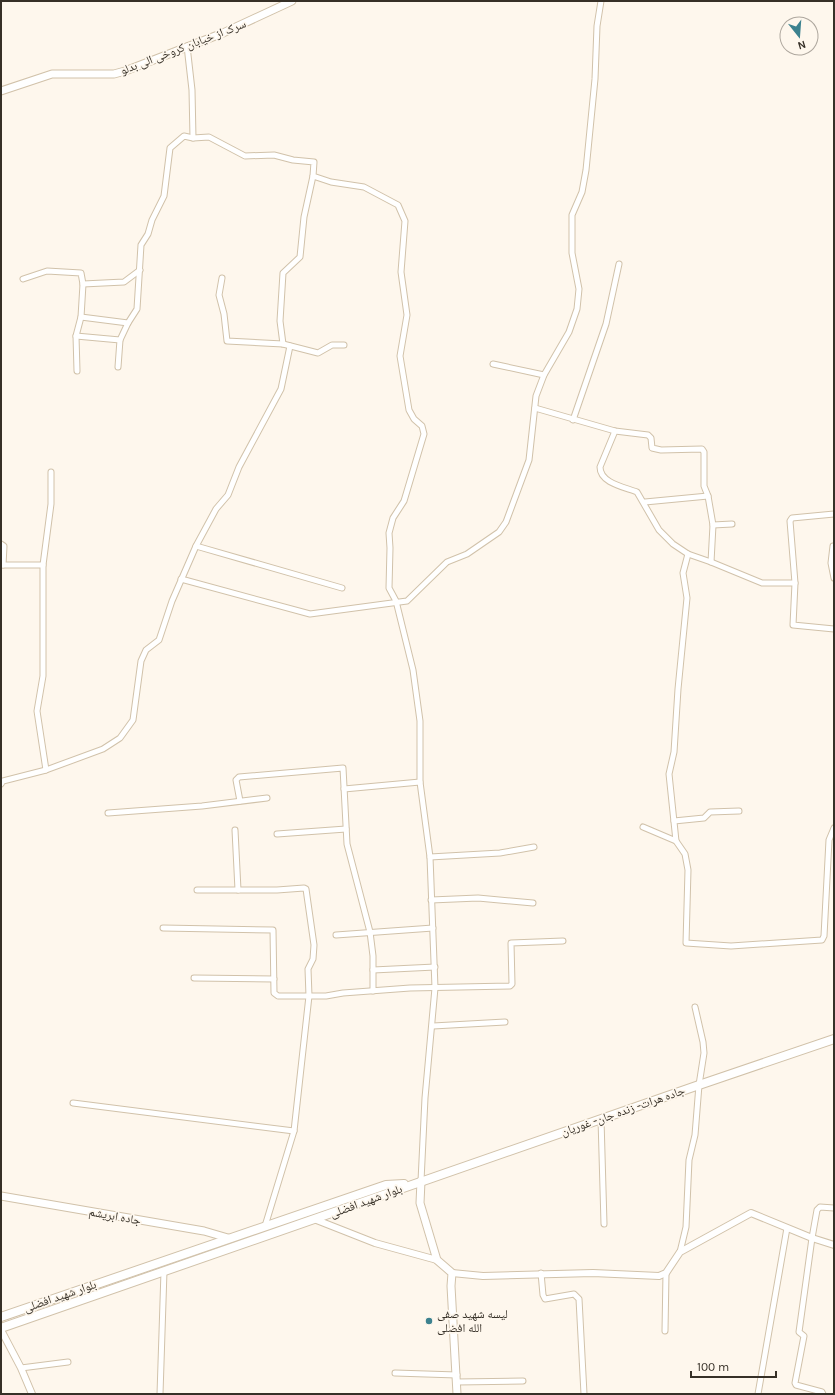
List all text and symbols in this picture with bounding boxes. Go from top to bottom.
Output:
street label: سرک از خیابان کروخی الی بدلو [118,16,248,78]
north arrow [779,16,819,56]
text: N [796,38,807,52]
street label: جاده هرات- زنده جان- غوریان [559,1083,687,1139]
street label: بلوار شهید افضلی [328,1181,404,1221]
street label: جاده ابریشم [88,1205,143,1229]
street label: بلوار شهید افضلی [22,1277,98,1315]
place label: لیسه شهید صفی الله افضلی [437,1307,508,1335]
marker: لیسه شهید صفی الله افضلی [424,1316,434,1326]
scale bar [691,1353,776,1379]
text: 100 m [697,1360,729,1374]

